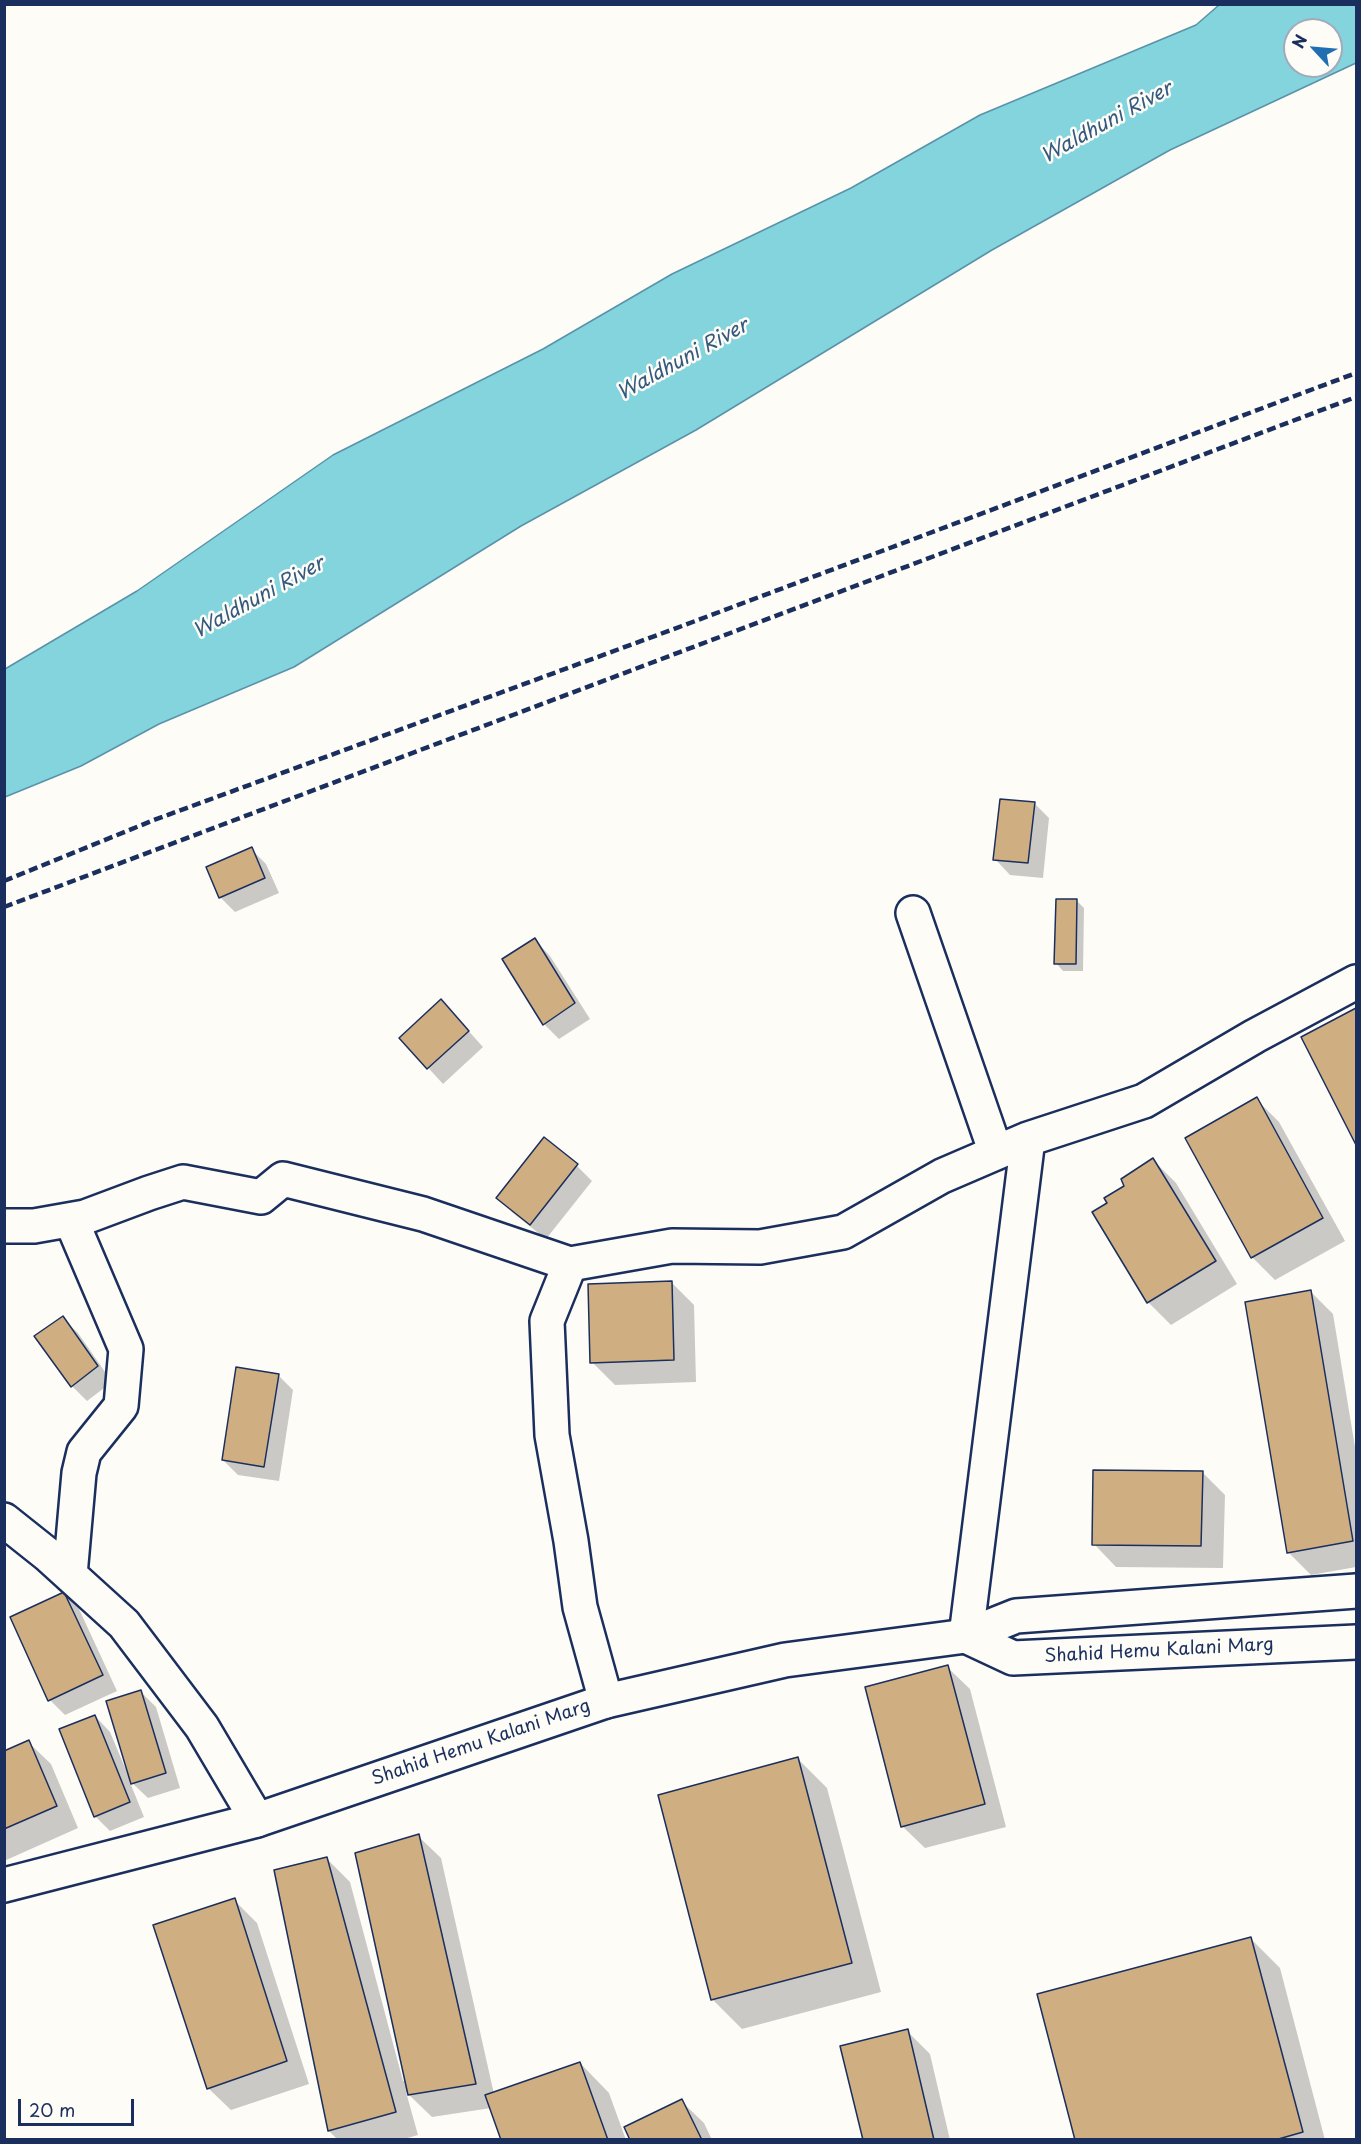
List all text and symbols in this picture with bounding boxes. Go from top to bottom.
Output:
north arrow [1283,18,1343,78]
text: N [1285,30,1312,52]
water label: Waldhuni River [1037,77,1177,169]
water label: Waldhuni River [613,314,753,406]
water label: Waldhuni River [189,552,329,644]
street label: Shahid Hemu Kalani Marg [1044,1634,1274,1668]
street label: Shahid Hemu Kalani Marg [369,1695,593,1791]
scale bar [21,2087,136,2125]
text: 20 m [29,2096,75,2123]

